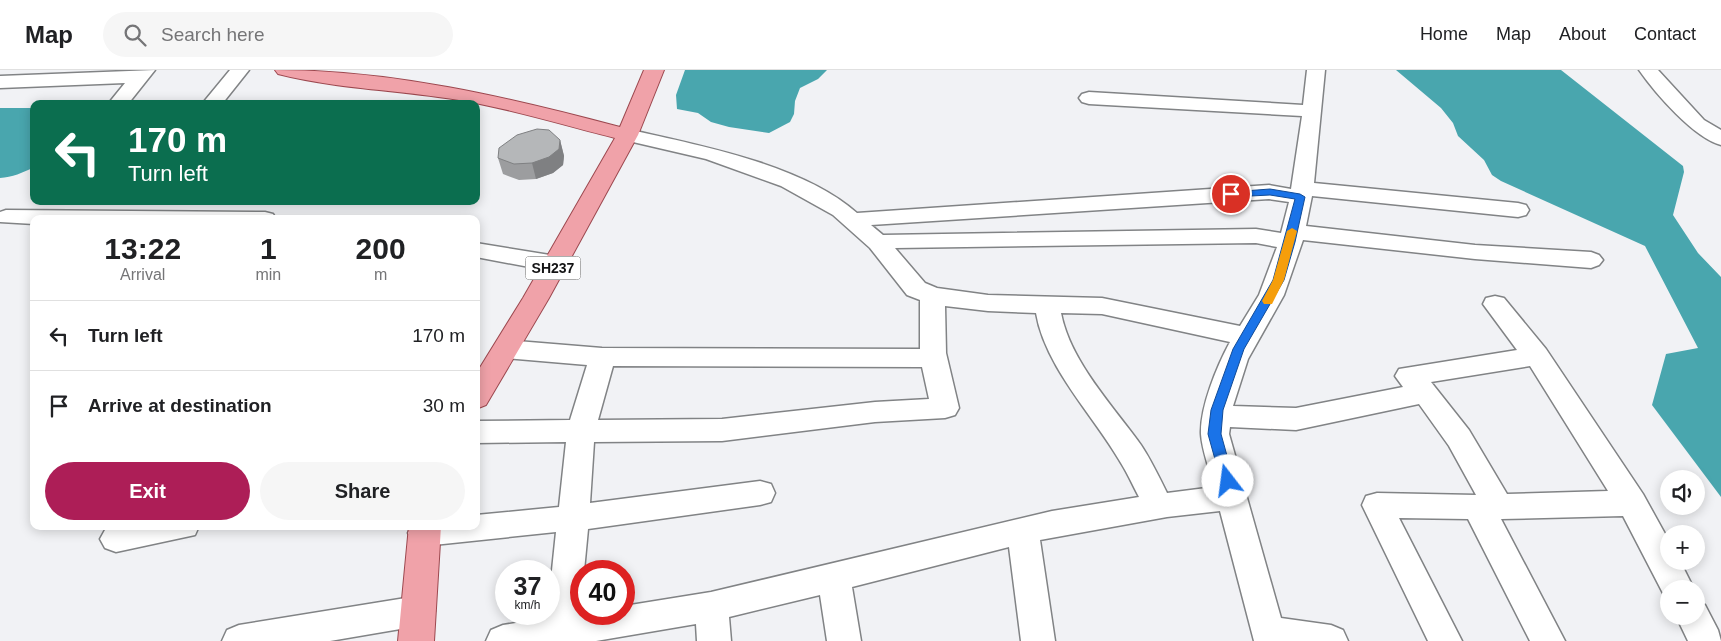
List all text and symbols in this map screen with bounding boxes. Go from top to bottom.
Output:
search box [103,12,453,57]
text: Map [25,21,73,48]
icon: search [121,21,149,49]
text: Search here [161,24,265,45]
text: Home [1420,24,1468,44]
text: Map [1496,24,1531,44]
text: About [1559,24,1606,44]
text: Contact [1634,24,1696,44]
icon: left [45,120,110,185]
text: 170 m [128,120,227,159]
text: Turn left [128,161,208,186]
pin [1210,173,1252,215]
icon: arrive [1217,180,1245,208]
text: 13:22 [104,232,181,265]
text: 1 [260,232,277,265]
text: 200 [356,232,406,265]
road number: SH237 [526,257,580,280]
text: Arrival [120,266,165,283]
text: min [255,266,281,283]
text: m [374,266,387,283]
icon: left [45,322,73,350]
text: Turn left [88,325,163,346]
text: 170 m [412,325,465,346]
icon: arrive [45,392,73,420]
text: Arrive at destination [88,395,272,416]
text: 30 m [423,395,465,416]
position arrow [1201,454,1253,506]
button: Exit [45,462,250,520]
button: Share [260,462,465,520]
map controls [1660,470,1705,625]
button: sound [1660,470,1705,515]
button: + [1660,525,1705,570]
speed limit sign: 40 [570,560,635,625]
text: 37 [514,572,541,600]
button: − [1660,580,1705,625]
text: km/h [514,598,541,612]

